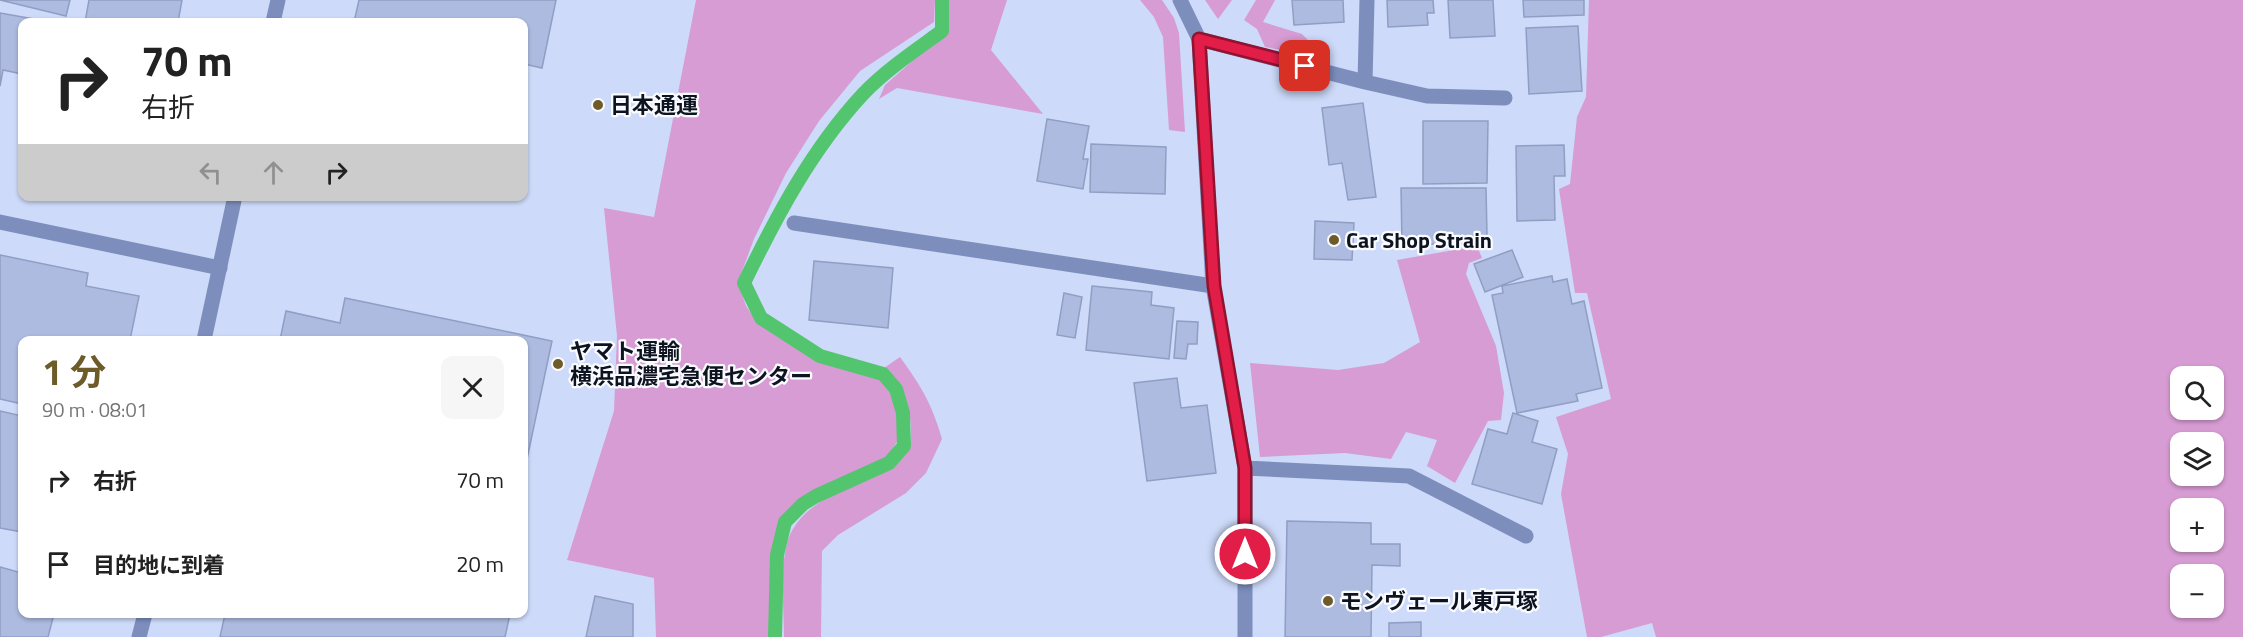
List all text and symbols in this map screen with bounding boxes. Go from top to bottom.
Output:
text: 70 m [141,28,233,92]
pin [1279,40,1330,91]
icon: right [42,42,120,120]
icon: arrive [1288,49,1321,82]
text: 右折 [141,86,195,127]
place label: 日本通運 [610,88,698,122]
marker: 日本通運 [591,98,605,112]
icon: left [194,156,227,189]
icon: ahead [257,156,290,189]
icon: right [320,156,353,189]
place label: Car Shop Strain [1346,223,1492,257]
marker: Car Shop Strain [1327,233,1341,247]
place label: ヤマト運輸 横浜品濃宅急便センター [570,334,812,393]
text: 1 分 [42,344,106,399]
button: close [441,356,504,419]
marker: ヤマト運輸 横浜品濃宅急便センター [551,357,565,371]
map controls [2170,366,2224,618]
button: search [2170,366,2224,420]
text: 90 m · 08:01 [42,394,148,425]
button: layers [2170,432,2224,486]
text: 70 m [456,463,504,497]
icon: right [42,464,75,497]
text: 右折 [93,464,137,498]
button: + [2170,498,2224,552]
position arrow [1213,522,1277,586]
text: 20 m [456,547,504,581]
icon: arrive [42,548,75,581]
text: 目的地に到着 [93,548,225,582]
button: − [2170,564,2224,618]
place label: モンヴェール東戸塚 [1340,584,1538,618]
marker: モンヴェール東戸塚 [1321,594,1335,608]

